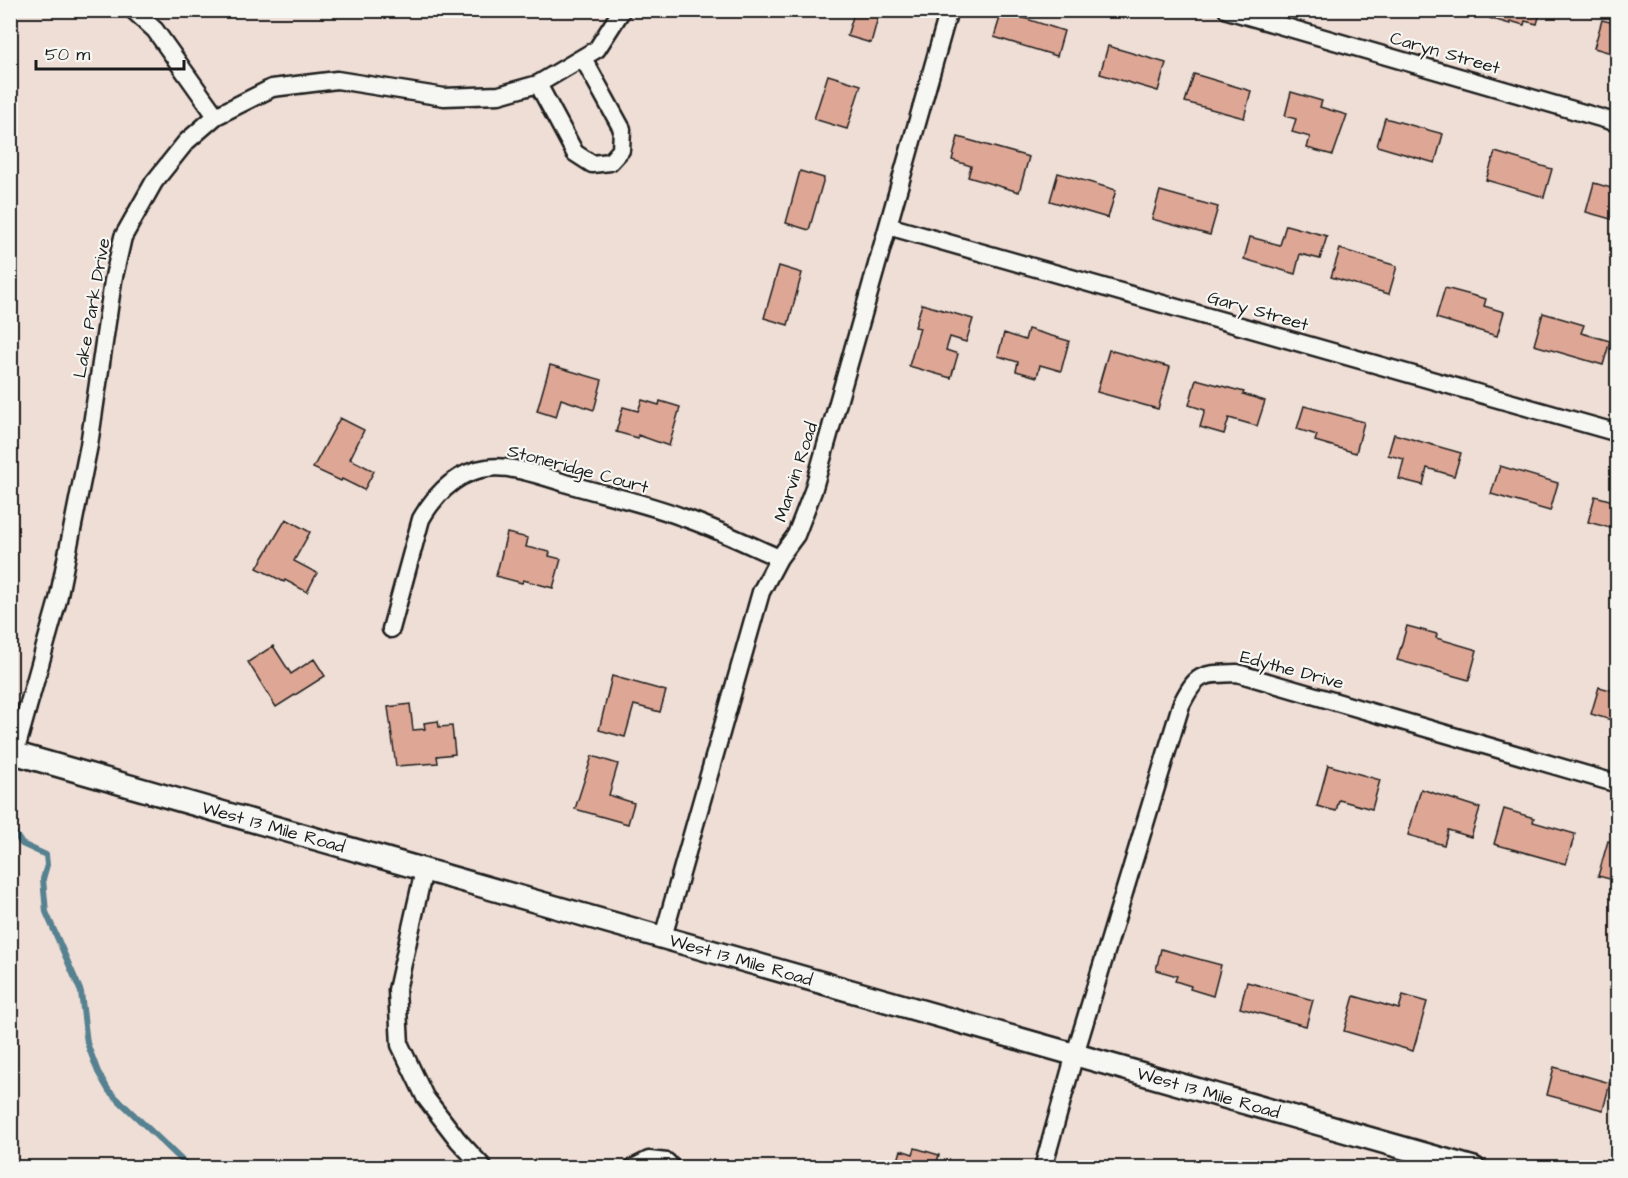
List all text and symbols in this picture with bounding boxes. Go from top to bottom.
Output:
street label: Caryn Street [1387,25,1504,82]
scale bar [36,33,184,71]
text: 50 m [45,42,90,67]
street label: Lake Park Drive [67,236,117,380]
street label: Gary Street [1204,285,1312,339]
street label: Marvin Road [768,419,824,525]
street label: Stoneridge Court [504,438,652,501]
street label: Edythe Drive [1237,644,1347,697]
street label: West 13 Mile Road [199,795,348,859]
street label: West 13 Mile Road [667,928,816,992]
street label: West 13 Mile Road [1134,1060,1283,1125]

